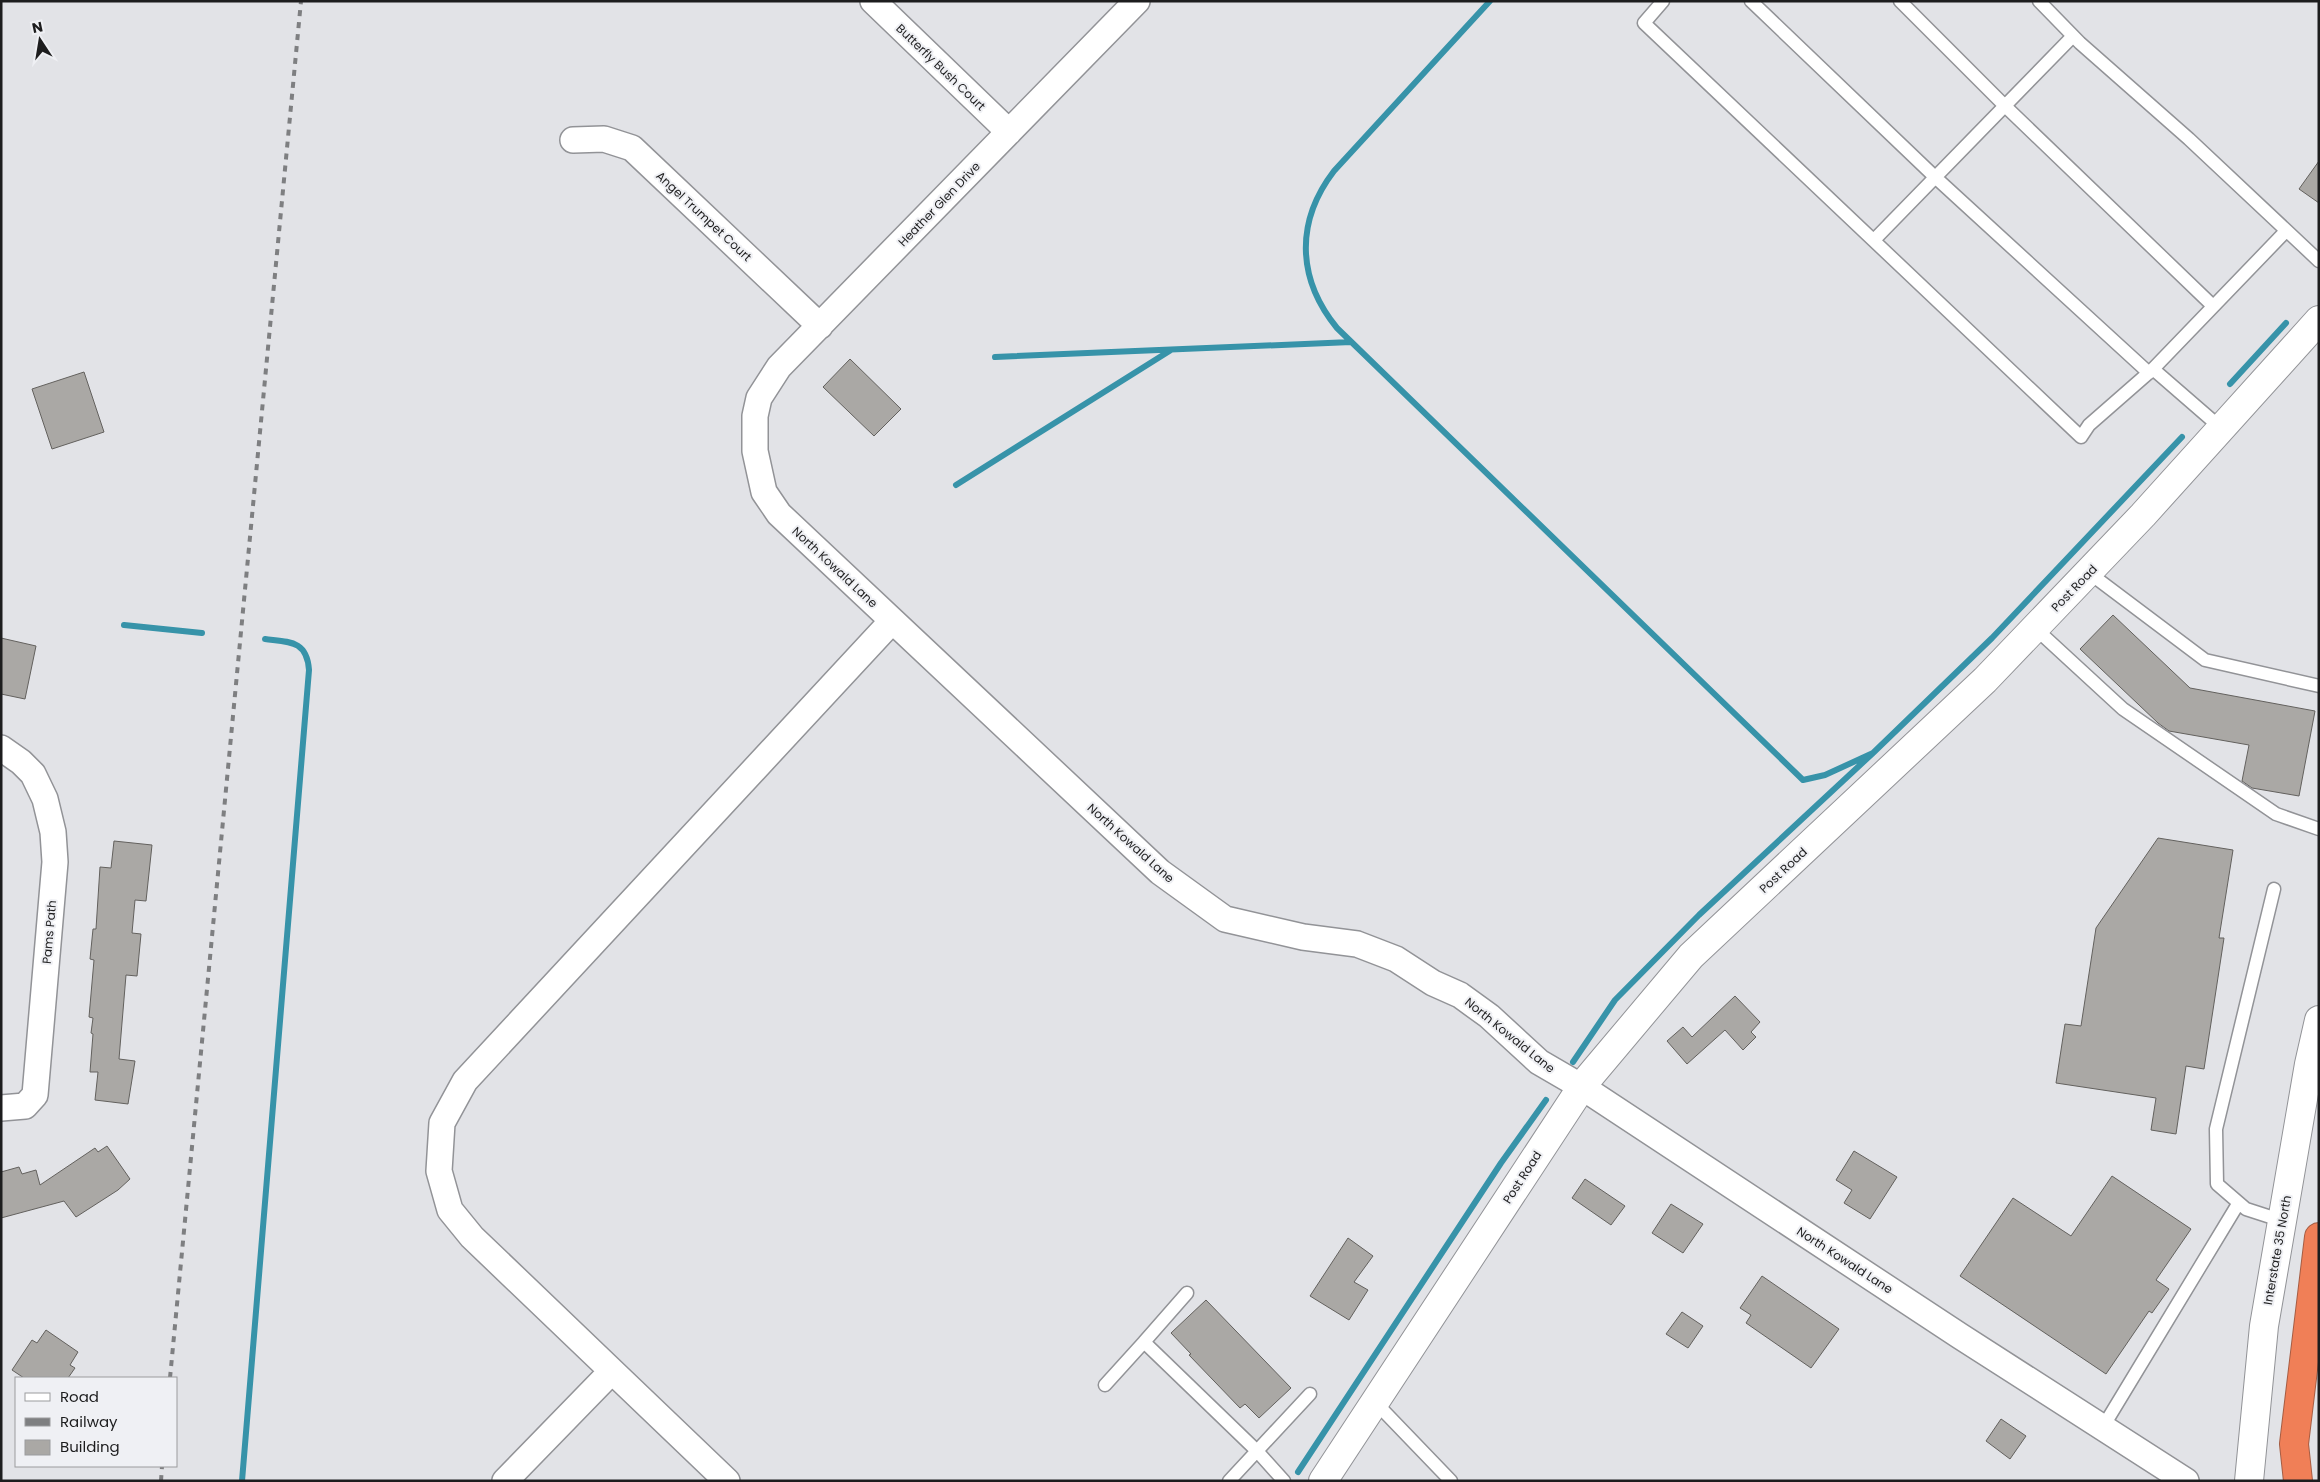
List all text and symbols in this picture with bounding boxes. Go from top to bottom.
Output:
north arrow [15,15,65,65]
text: N [30,16,45,38]
street label: Butterfly Bush Court [893,20,989,114]
street label: Heather Glen Drive [894,158,984,250]
street label: Angel Trumpet Court [652,167,756,265]
street label: North Kowald Lane [788,523,882,611]
street label: Post Road [2047,561,2101,615]
street label: North Kowald Lane [1084,799,1178,887]
street label: Post Road [1755,843,1811,897]
street label: Pams Path [38,899,60,965]
street label: North Kowald Lane [1461,993,1559,1077]
street label: Post Road [1499,1147,1545,1207]
street label: Interstate 35 North [2259,1194,2295,1306]
street label: North Kowald Lane [1794,1223,1896,1297]
legend [15,1377,178,1467]
text: Road [60,1386,99,1407]
text: Railway [60,1411,118,1432]
text: Building [60,1436,120,1457]

